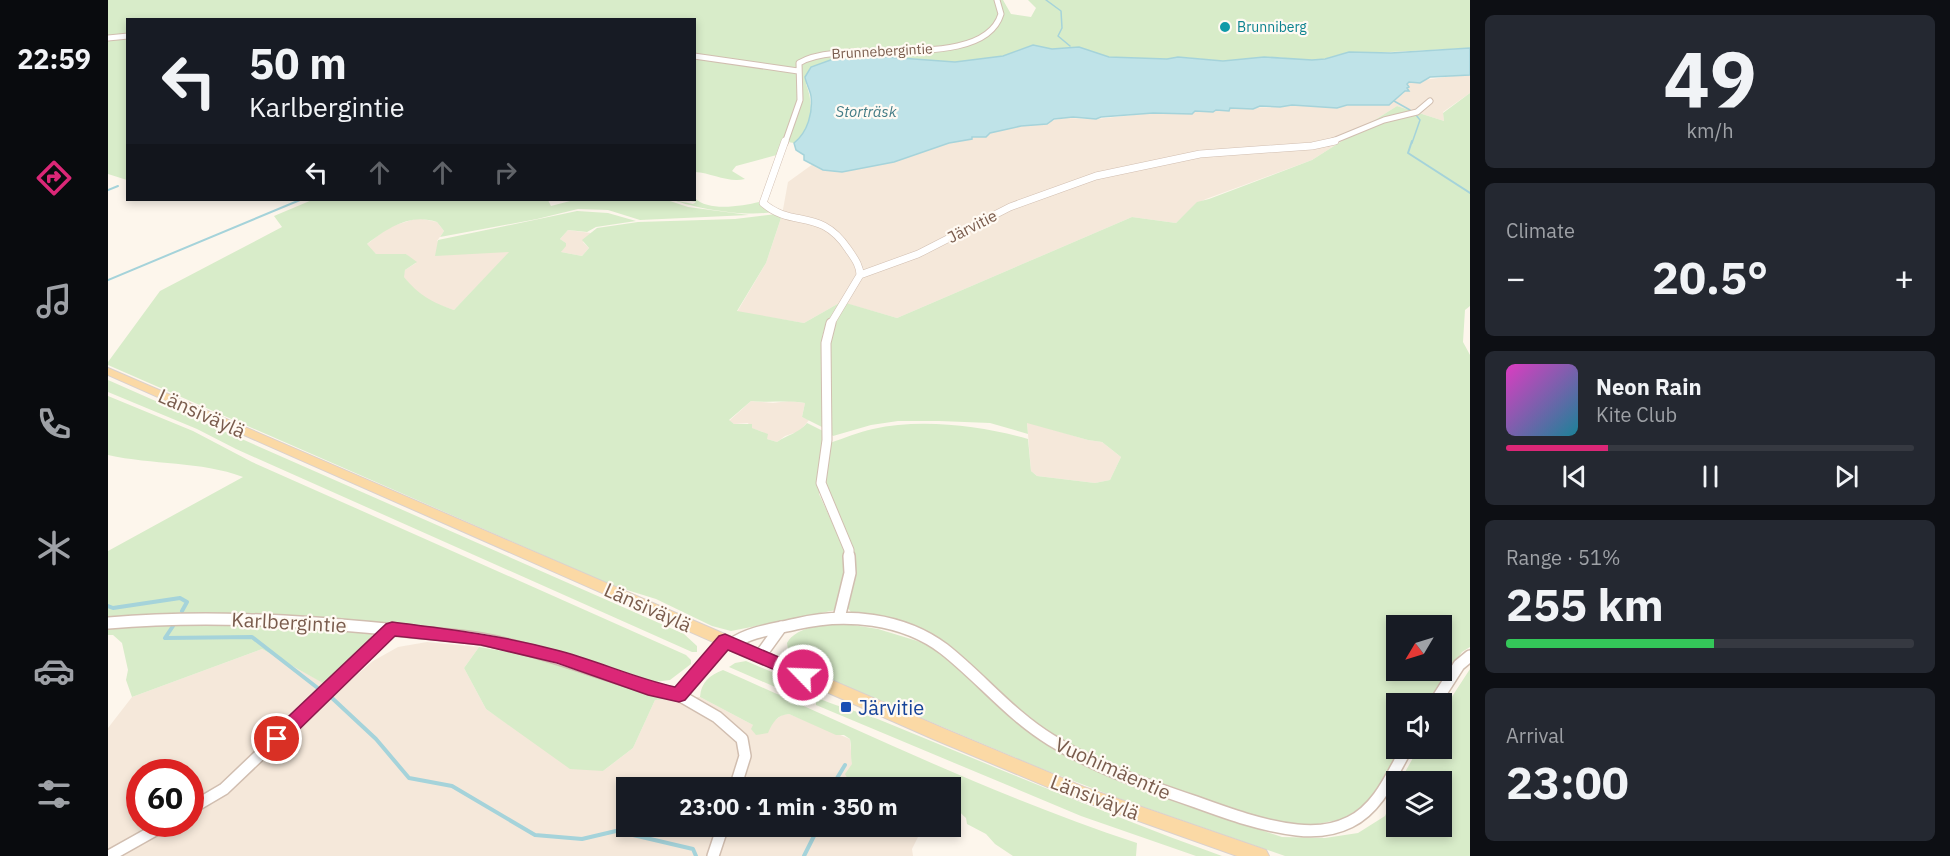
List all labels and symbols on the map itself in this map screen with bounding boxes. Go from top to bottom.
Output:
place label: Brunniberg [1237,18,1307,36]
marker: Brunniberg [1218,20,1232,34]
street label: Brunnebergintie [831,39,933,63]
water label: Storträsk [836,102,897,121]
street label: Järvitie [944,205,1000,247]
street label: Länsiväylä [154,382,250,444]
street label: Länsiväylä [600,576,696,638]
street label: Karlbergintie [231,606,347,638]
north arrow [1386,615,1452,681]
position arrow [771,643,835,707]
place label: Järvitie [858,694,924,721]
marker: Järvitie [839,700,853,714]
pin [251,713,302,764]
street label: Vuohimäentie [1051,730,1175,806]
speed limit sign: 60 [126,759,204,837]
street label: Länsiväylä [1047,768,1144,826]

